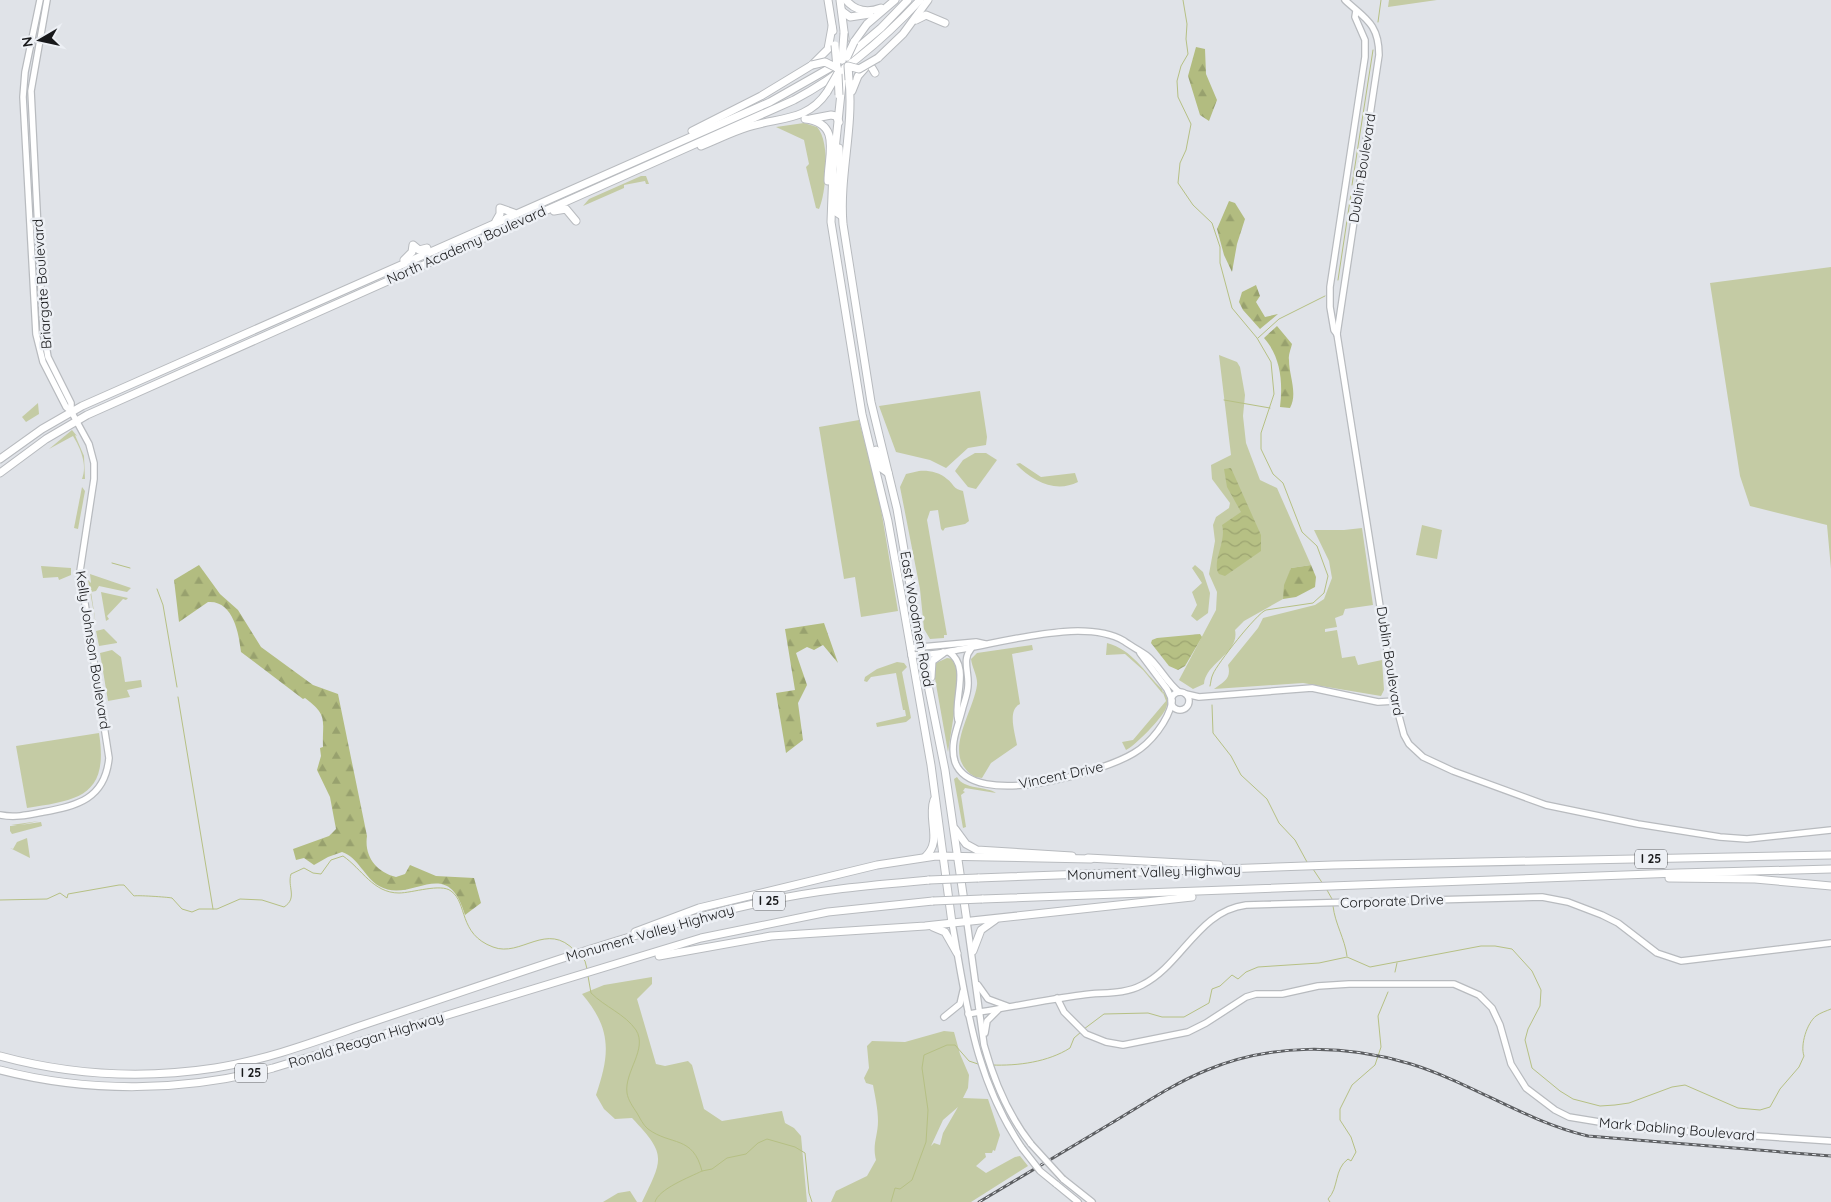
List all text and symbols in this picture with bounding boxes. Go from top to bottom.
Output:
north arrow [15,15,65,65]
text: N [17,36,37,49]
street label: Dublin Boulevard [1344,112,1380,224]
street label: North Academy Boulevard [384,202,548,288]
street label: Briargate Boulevard [28,218,56,350]
street label: East Woodmen Road [896,550,938,688]
street label: Kelly Johnson Boulevard [72,569,114,731]
street label: Dublin Boulevard [1372,605,1408,717]
street label: Vincent Drive [1017,757,1105,793]
road number: I 25 [1635,850,1667,869]
street label: Monument Valley Highway [1067,860,1241,884]
street label: Corporate Drive [1340,890,1444,912]
road number: I 25 [753,891,785,910]
street label: Monument Valley Highway [564,900,736,966]
street label: Ronald Reagan Highway [286,1008,446,1072]
road number: I 25 [235,1064,267,1082]
street label: Mark Dabling Boulevard [1598,1113,1756,1145]

